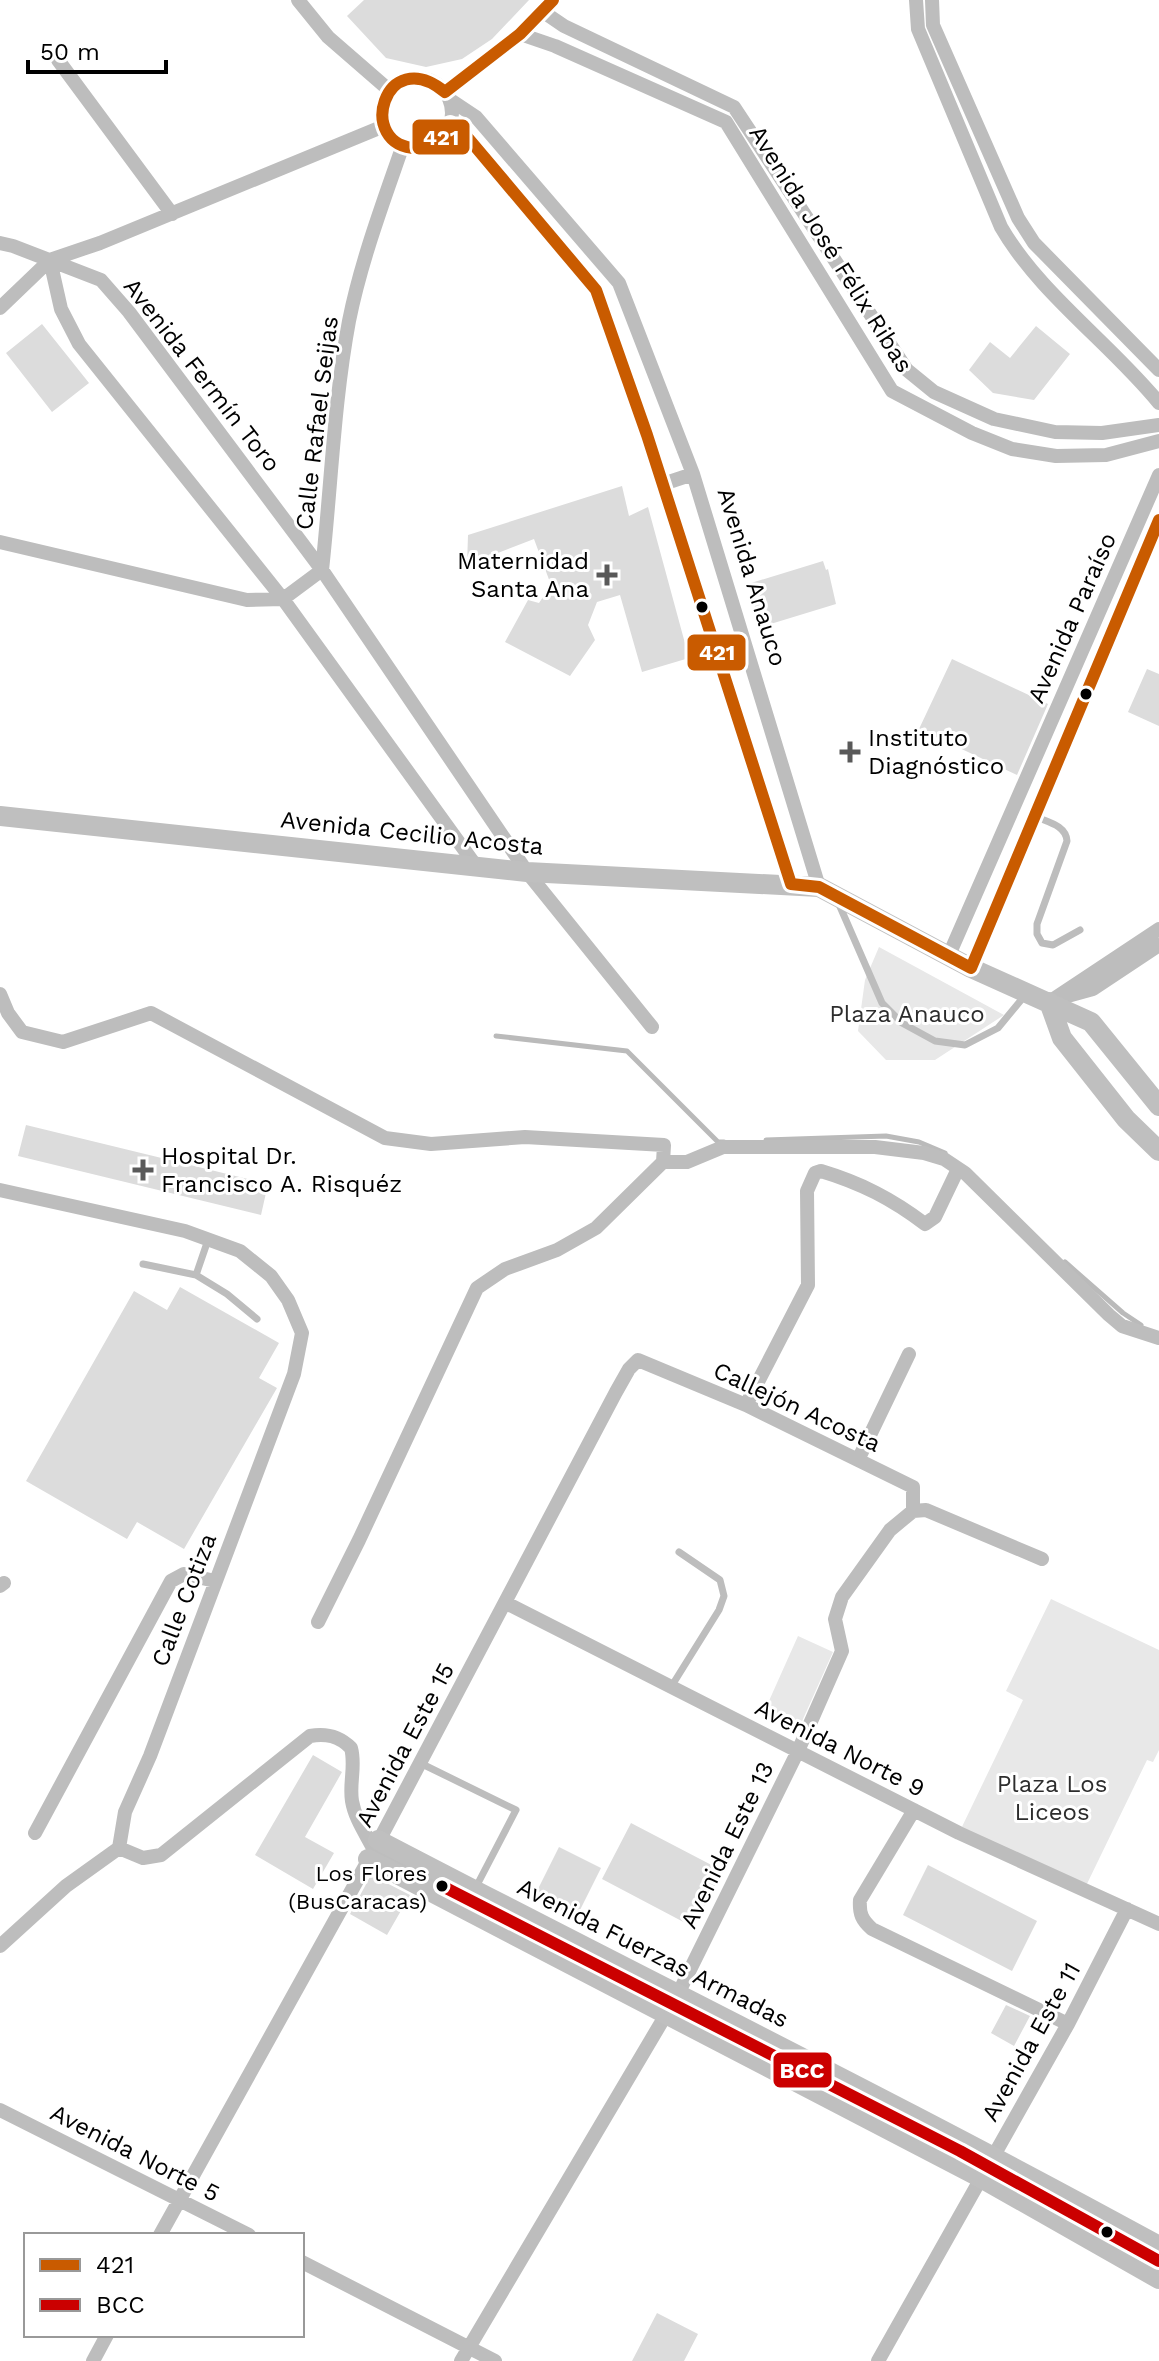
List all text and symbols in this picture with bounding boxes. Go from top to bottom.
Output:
scale bar [28,24,166,74]
text: 50 m [40,38,100,66]
line badge: 421 [411,118,471,156]
street label: Avenida José Félix Ribas [743,120,919,378]
text: 421 [423,125,459,150]
street label: Avenida Fermín Toro [118,273,286,477]
street label: Calle Rafael Seijas [290,314,344,532]
street label: Avenida Anauco [712,485,792,669]
street label: Avenida Paraíso [1022,528,1122,708]
place label: Maternidad Santa Ana [457,547,589,603]
marker: Maternidad Santa Ana [596,564,618,586]
unlabelled marker [694,599,710,615]
line badge: 421 [686,633,747,672]
text: 421 [699,640,735,665]
unlabelled marker [1078,686,1094,702]
place label: Instituto Diagnóstico [868,724,1004,780]
marker: Instituto Diagnóstico [839,741,861,763]
street label: Avenida Cecilio Acosta [279,805,545,861]
park label: Plaza Anauco [829,1000,985,1028]
place label: Hospital Dr. Francisco A. Risquéz [161,1142,402,1198]
marker: Hospital Dr. Francisco A. Risquéz [132,1159,154,1181]
street label: Callejón Acosta [709,1356,885,1458]
street label: Calle Cotiza [146,1530,222,1670]
street label: Avenida Este 15 [350,1658,460,1832]
street label: Avenida Norte 9 [750,1693,930,1803]
street label: Avenida Este 13 [675,1757,779,1933]
park label: Plaza Los Liceos [997,1770,1107,1826]
place label: Los Flores (BusCaracas) [288,1861,427,1914]
street label: Avenida Fuerzas Armadas [513,1872,793,2034]
marker: Los Flores (BusCaracas) [434,1878,450,1894]
street label: Avenida Este 11 [976,1958,1086,2126]
line badge: BCC [772,2051,833,2089]
text: BCC [779,2058,825,2083]
street label: Avenida Norte 5 [46,2098,224,2208]
unlabelled marker [1099,2224,1115,2240]
legend [24,2233,304,2337]
text: 421 [96,2251,134,2279]
text: BCC [96,2291,145,2319]

